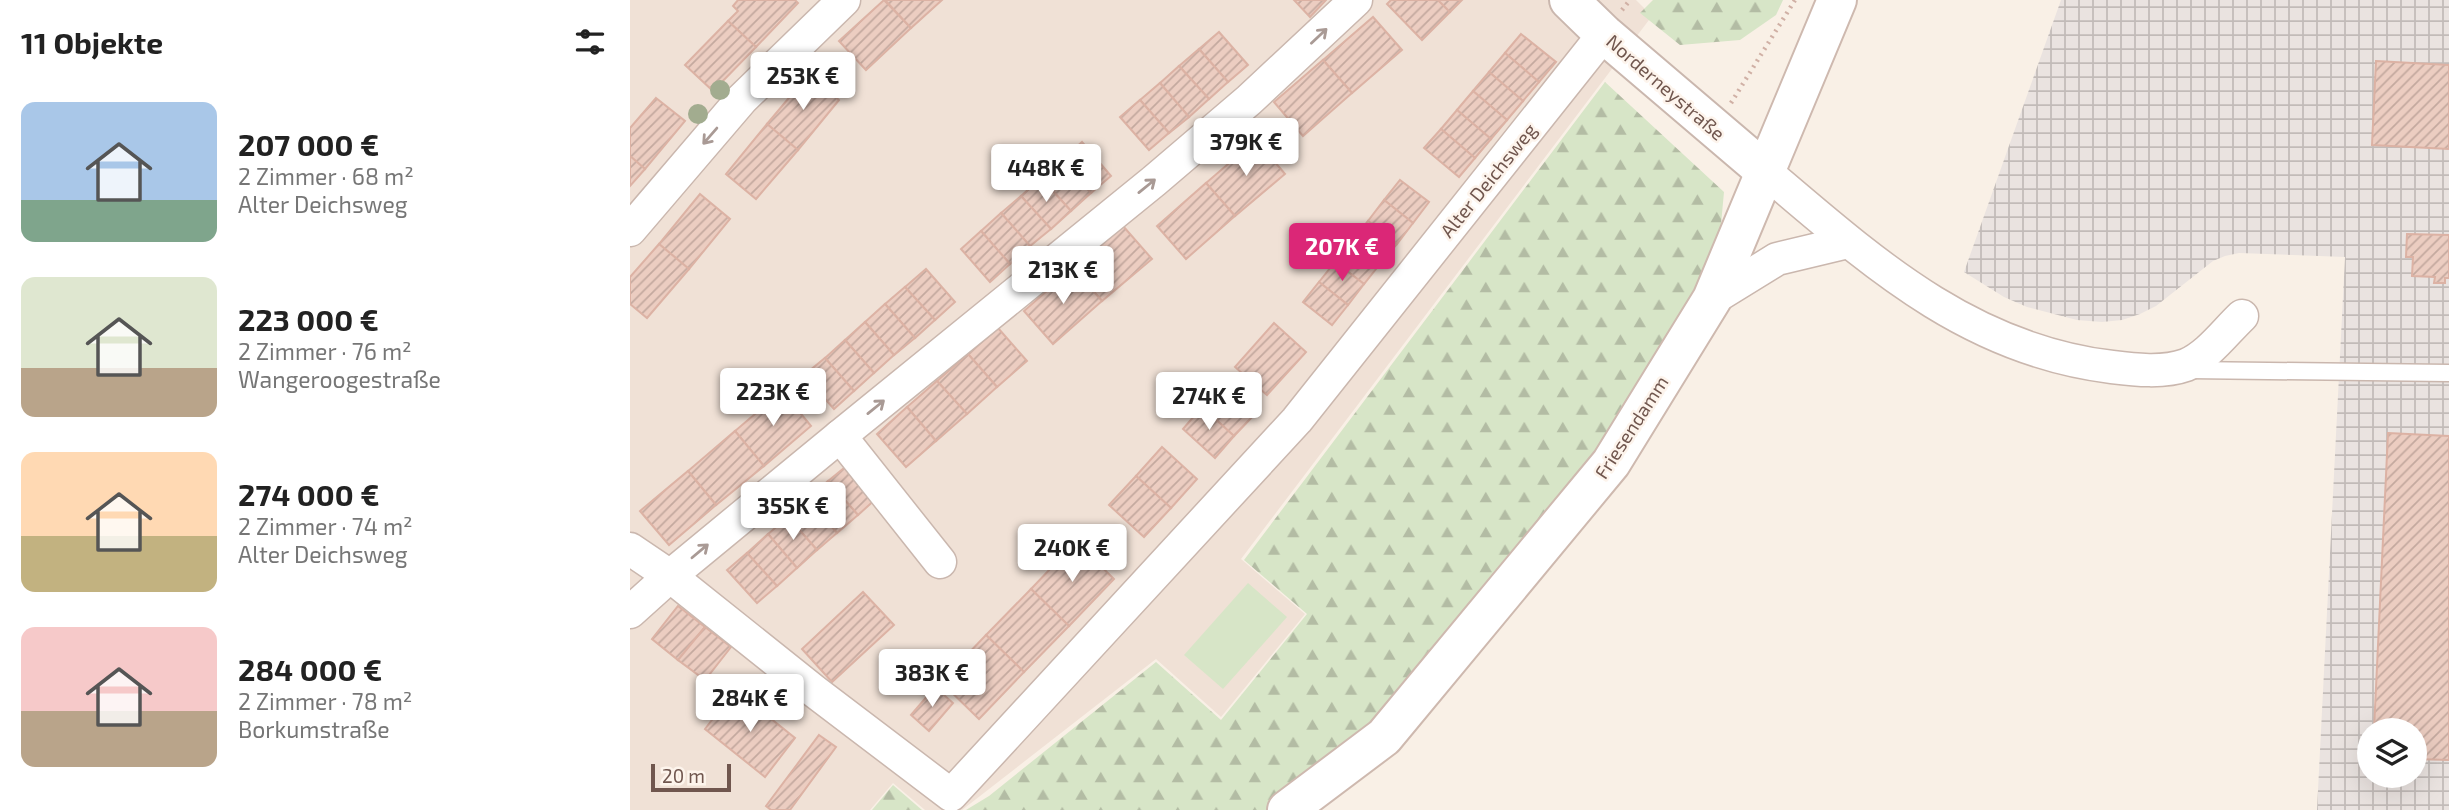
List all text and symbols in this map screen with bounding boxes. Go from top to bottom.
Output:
icon: filters [571,23,609,61]
text: 11 Objekte [21,24,163,60]
one-way arrow [1310,28,1327,45]
street label: Norderneystraße [1602,29,1730,145]
pin: 253K € [746,52,860,112]
text: 253K € [766,61,840,89]
pin: 379K € [1189,118,1303,178]
street label: Alter Deichsweg [1435,118,1541,242]
text: 207 000 € [238,126,379,162]
one-way arrow [703,127,719,145]
text: 379K € [1210,127,1282,155]
icon: home [77,130,161,214]
pin: 448K € [989,144,1103,204]
text: 448K € [1007,153,1085,181]
text: 2 Zimmer · 68 m² [238,162,414,190]
one-way arrow [1138,178,1156,194]
text: Alter Deichsweg [238,190,408,218]
pin: 207K € [1285,224,1399,283]
text: 207K € [1305,232,1379,260]
pin: 213K € [1006,246,1120,306]
text: 213K € [1028,255,1098,283]
text: 223 000 € [238,301,379,337]
icon: home [77,305,161,389]
text: 2 Zimmer · 76 m² [238,337,412,365]
text: Wangeroogestraße [238,365,441,393]
pin: 223K € [716,368,830,428]
street label: Friesendamm [1589,371,1673,483]
pin: 274K € [1152,372,1266,432]
text: 223K € [736,377,810,405]
text: 274K € [1172,381,1246,409]
one-way arrow [866,399,884,414]
text: 274 000 € [238,476,379,512]
icon: home [77,480,161,564]
pin: 355K € [736,482,850,542]
text: 355K € [757,491,829,519]
text: 2 Zimmer · 74 m² [238,512,413,540]
pin: 240K € [1015,524,1129,584]
text: 240K € [1034,533,1110,561]
text: Alter Deichsweg [238,540,408,568]
one-way arrow [690,543,708,559]
pin: 383K € [875,650,989,709]
text: 284 000 € [238,651,382,687]
icon: home [77,655,161,739]
text: 383K € [895,658,969,686]
pin: 284K € [693,674,807,734]
text: 284K € [712,683,788,711]
text: 2 Zimmer · 78 m² [238,687,412,715]
text: Borkumstraße [238,715,390,743]
map controls [2357,718,2427,788]
button: layers [2357,718,2427,788]
scale bar [651,761,732,793]
text: 20 m [662,764,705,787]

